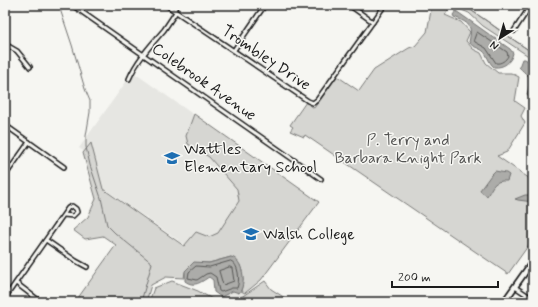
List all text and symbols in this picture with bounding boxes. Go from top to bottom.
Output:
north arrow [480,18,520,58]
street label: Trombley Drive [217,20,315,96]
text: N [487,37,502,53]
street label: Colebrook Avenue [148,38,260,126]
park label: P. Terry and Barbara Knight Park [334,130,482,169]
place label: Wattles Elementary School [184,139,317,178]
school or university icon: Wattles Elementary School [163,149,181,167]
place label: Walsh College [263,224,355,245]
school or university icon: Walsh College [242,225,260,243]
scale bar [392,263,498,289]
text: 200 m [398,270,431,286]

